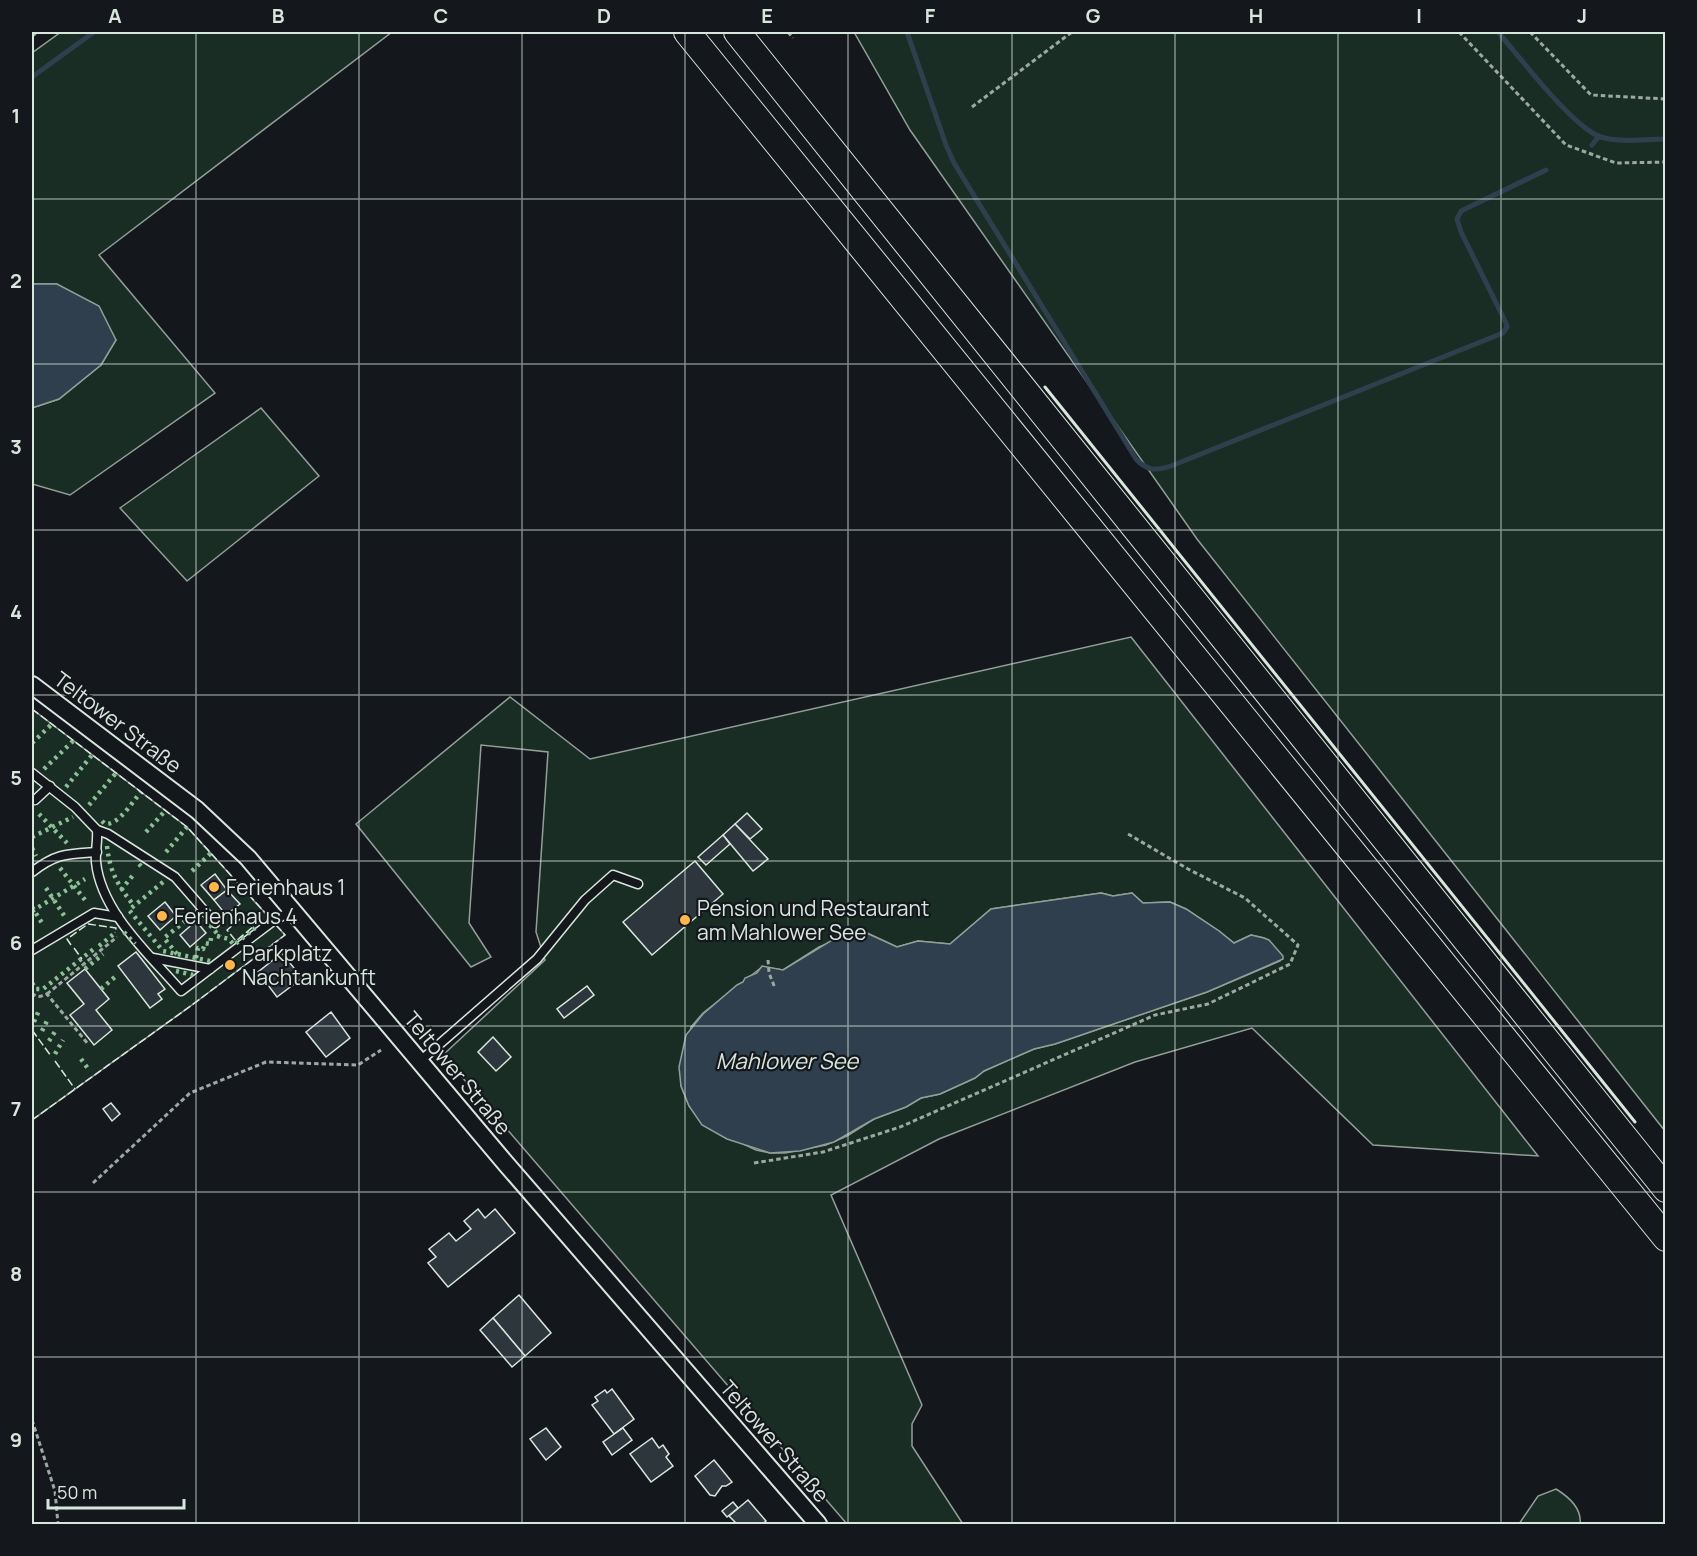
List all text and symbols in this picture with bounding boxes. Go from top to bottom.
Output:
text: A [108,2,122,29]
text: B [272,2,285,29]
text: C [434,2,448,29]
text: D [597,2,611,29]
text: E [761,2,773,29]
text: F [925,2,936,29]
text: G [1086,2,1101,29]
text: H [1249,2,1263,29]
text: I [1416,2,1422,29]
text: J [1577,2,1587,29]
text: 1 [12,102,20,129]
text: 2 [10,267,22,294]
text: 3 [10,433,22,460]
text: 4 [10,598,22,625]
street label: Teltower Straße [49,665,187,779]
text: 5 [10,764,22,791]
place label: Ferienhaus 1 [226,873,345,901]
marker: Ferienhaus 1 [207,880,221,894]
place label: Pension und Restaurant am Mahlower See [697,894,929,946]
place label: Ferienhaus 4 [174,902,298,930]
marker: Ferienhaus 4 [155,909,169,923]
marker: Pension und Restaurant am Mahlower See [678,913,692,927]
text: 6 [10,929,22,956]
place label: Parkplatz Nachtankunft [242,939,376,991]
marker: Parkplatz Nachtankunft [223,958,237,972]
street label: Teltower Straße [398,1005,518,1141]
water label: Mahlower See [716,1046,859,1076]
text: 7 [11,1095,21,1122]
text: 8 [10,1260,22,1287]
street label: Teltower Straße [714,1374,836,1508]
text: 9 [10,1426,22,1453]
scale bar [48,1472,184,1510]
text: 50 m [57,1480,97,1504]

